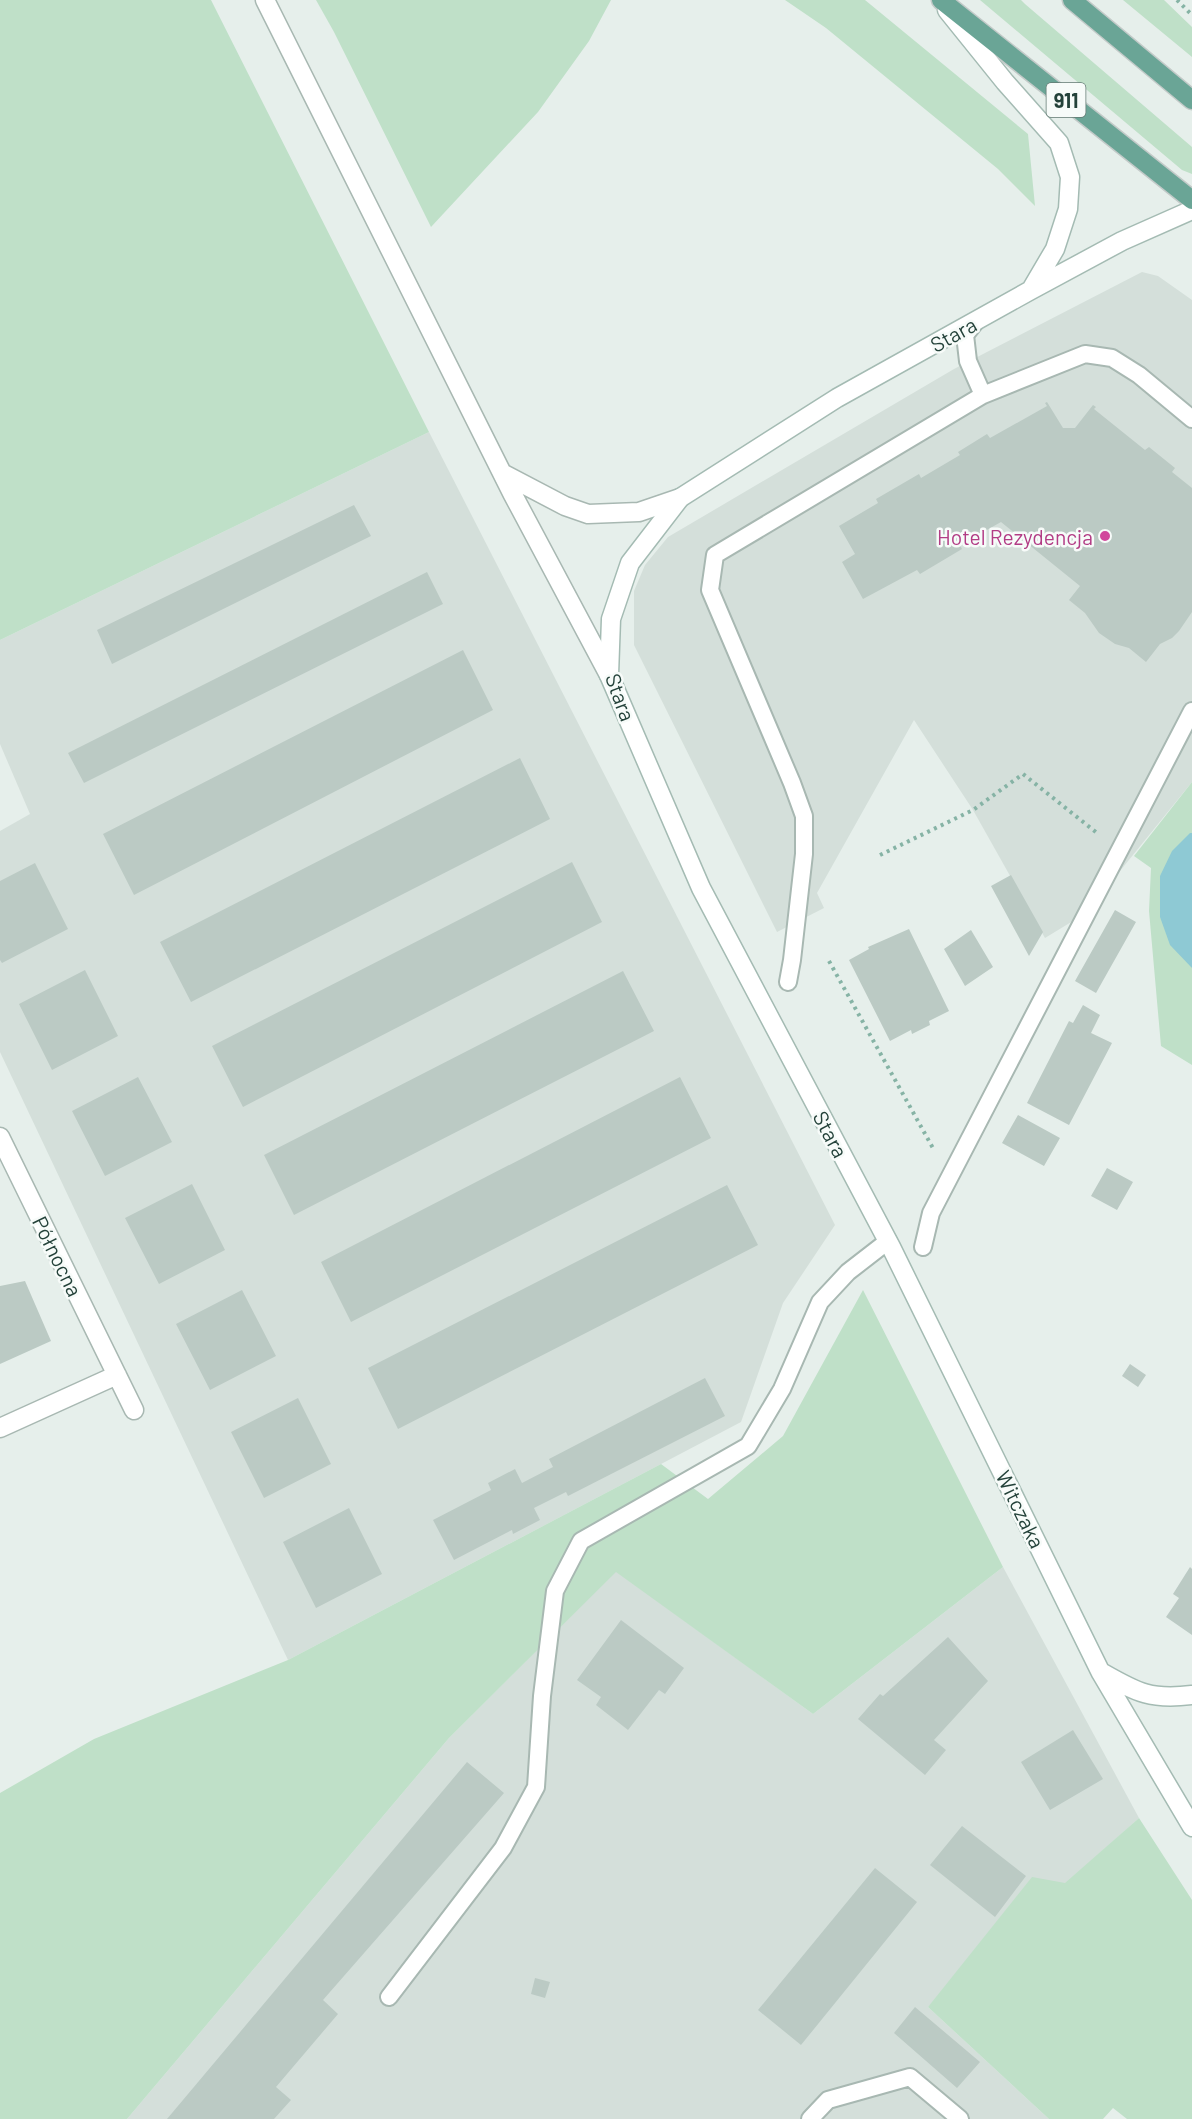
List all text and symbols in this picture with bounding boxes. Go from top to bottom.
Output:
road number: 911 [1046,83,1086,117]
street label: Stara [926,311,980,357]
place label: Hotel Rezydencja [937,524,1093,549]
marker: Hotel Rezydencja [1098,529,1112,543]
street label: Stara [601,670,641,724]
street label: Stara [808,1107,854,1161]
street label: Północna [28,1212,88,1300]
street label: Witczaka [992,1466,1050,1552]

